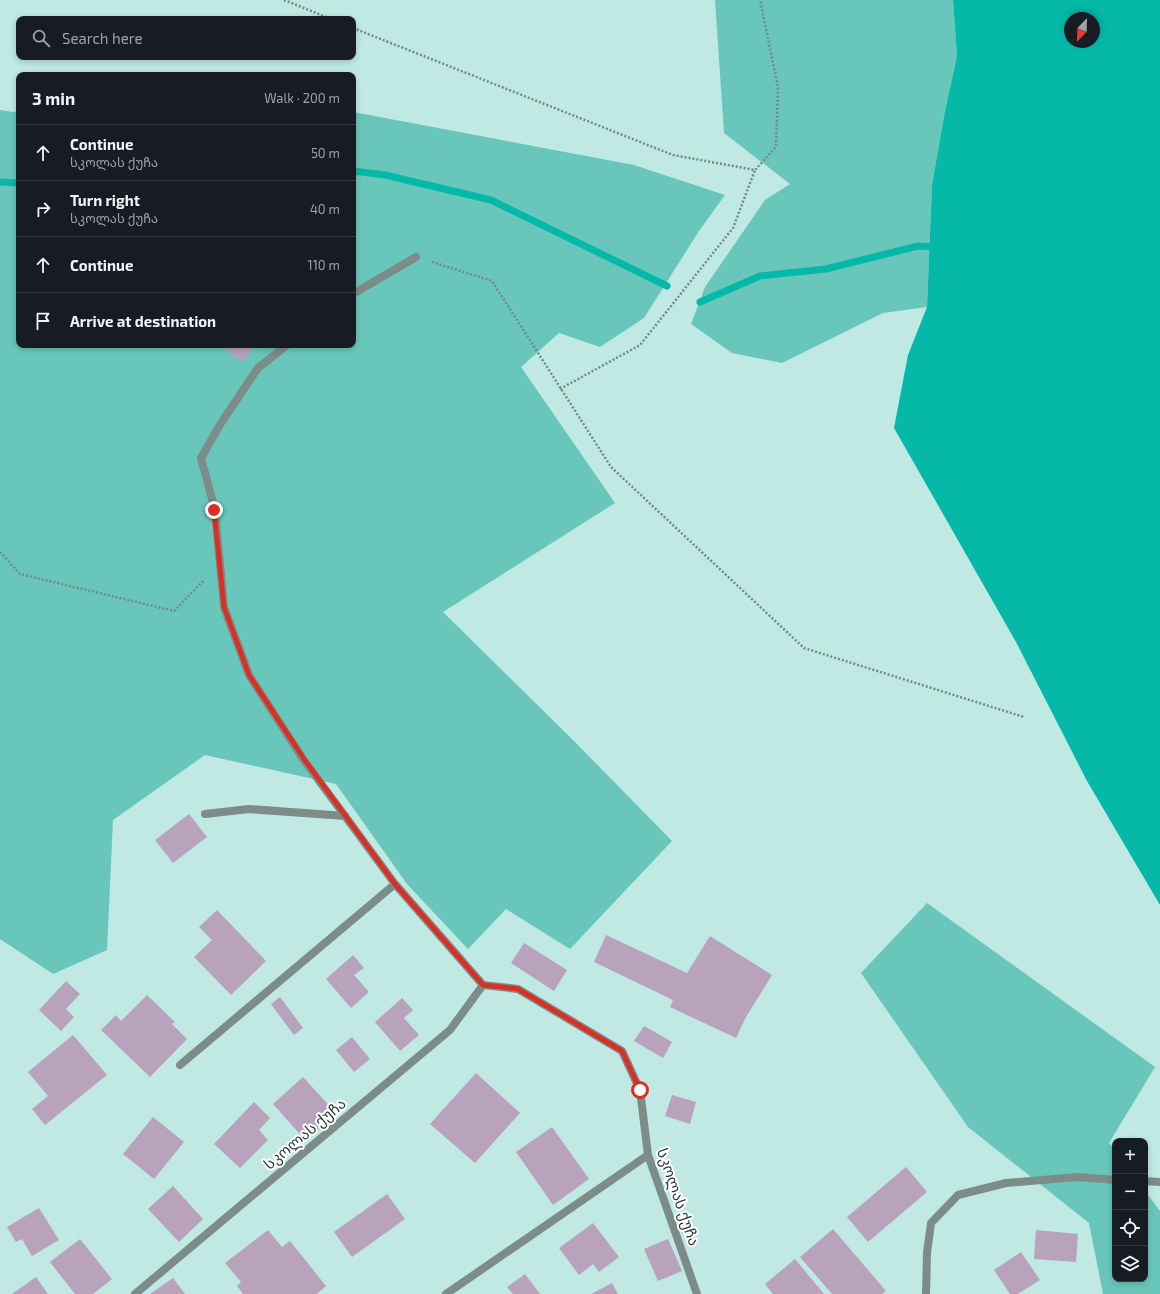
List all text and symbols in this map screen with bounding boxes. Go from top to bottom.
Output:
north arrow [1064,12,1100,48]
search box [16,16,356,60]
icon: search [30,27,52,49]
text: Search here [62,29,143,47]
text: 3 min [32,88,75,108]
text: Walk · 200 m [264,90,340,106]
text: Continue [70,135,133,153]
icon: ahead [32,142,54,164]
text: 50 m [311,145,340,161]
text: სკოლას ქუჩა [70,154,158,170]
text: Turn right [70,191,140,209]
icon: right [32,198,54,220]
text: 40 m [310,201,340,217]
text: სკოლას ქუჩა [70,210,158,226]
icon: ahead [32,254,54,276]
text: Continue [70,256,133,274]
text: 110 m [308,257,340,273]
icon: arrive [32,310,54,332]
text: Arrive at destination [70,312,216,330]
route end [205,501,223,519]
route start [631,1081,649,1099]
street label: სკოლას ქუჩა [260,1094,350,1174]
map controls [1112,1138,1148,1282]
button: + [1112,1138,1148,1174]
street label: სკოლას ქუჩა [653,1146,704,1248]
button: − [1112,1174,1148,1210]
button: locate [1112,1210,1148,1246]
button: layers [1112,1246,1148,1282]

